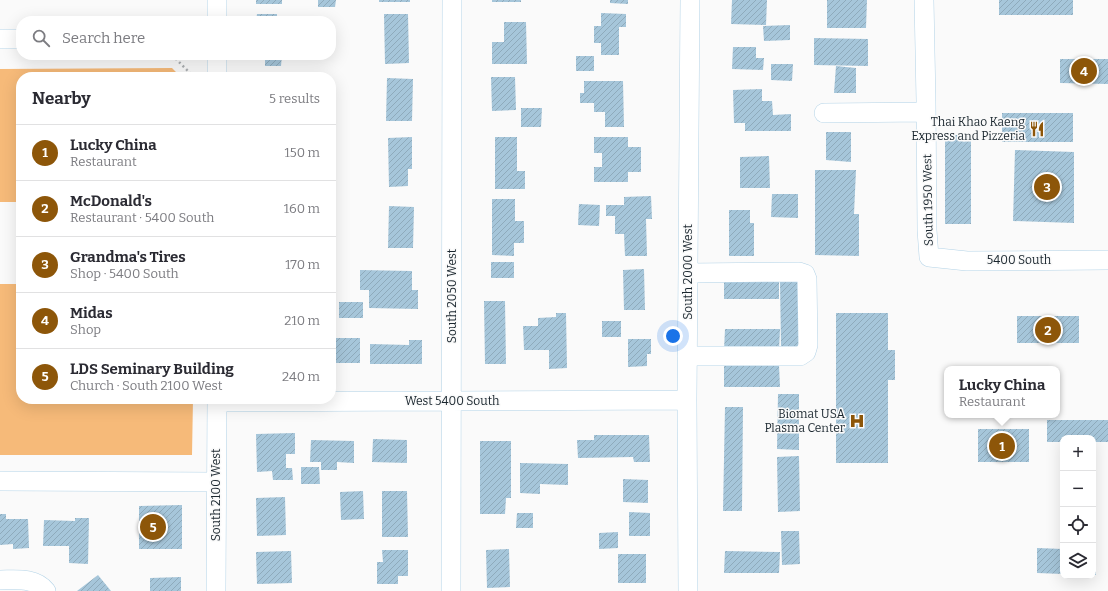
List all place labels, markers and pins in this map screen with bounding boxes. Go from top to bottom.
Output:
pin: 4 [1071,56,1097,86]
place label: Thai Khao Kaeng Express and Pizzeria [911,115,1025,143]
restaurant icon: Thai Khao Kaeng Express and Pizzeria [1028,120,1046,138]
pin: 3 [1034,172,1060,202]
pin: 2 [1035,315,1061,345]
place label: Biomat USA Plasma Center [764,407,846,435]
hospital icon: Biomat USA Plasma Center [848,412,866,430]
pin: 1 [989,431,1015,461]
pin: 5 [140,512,166,542]

